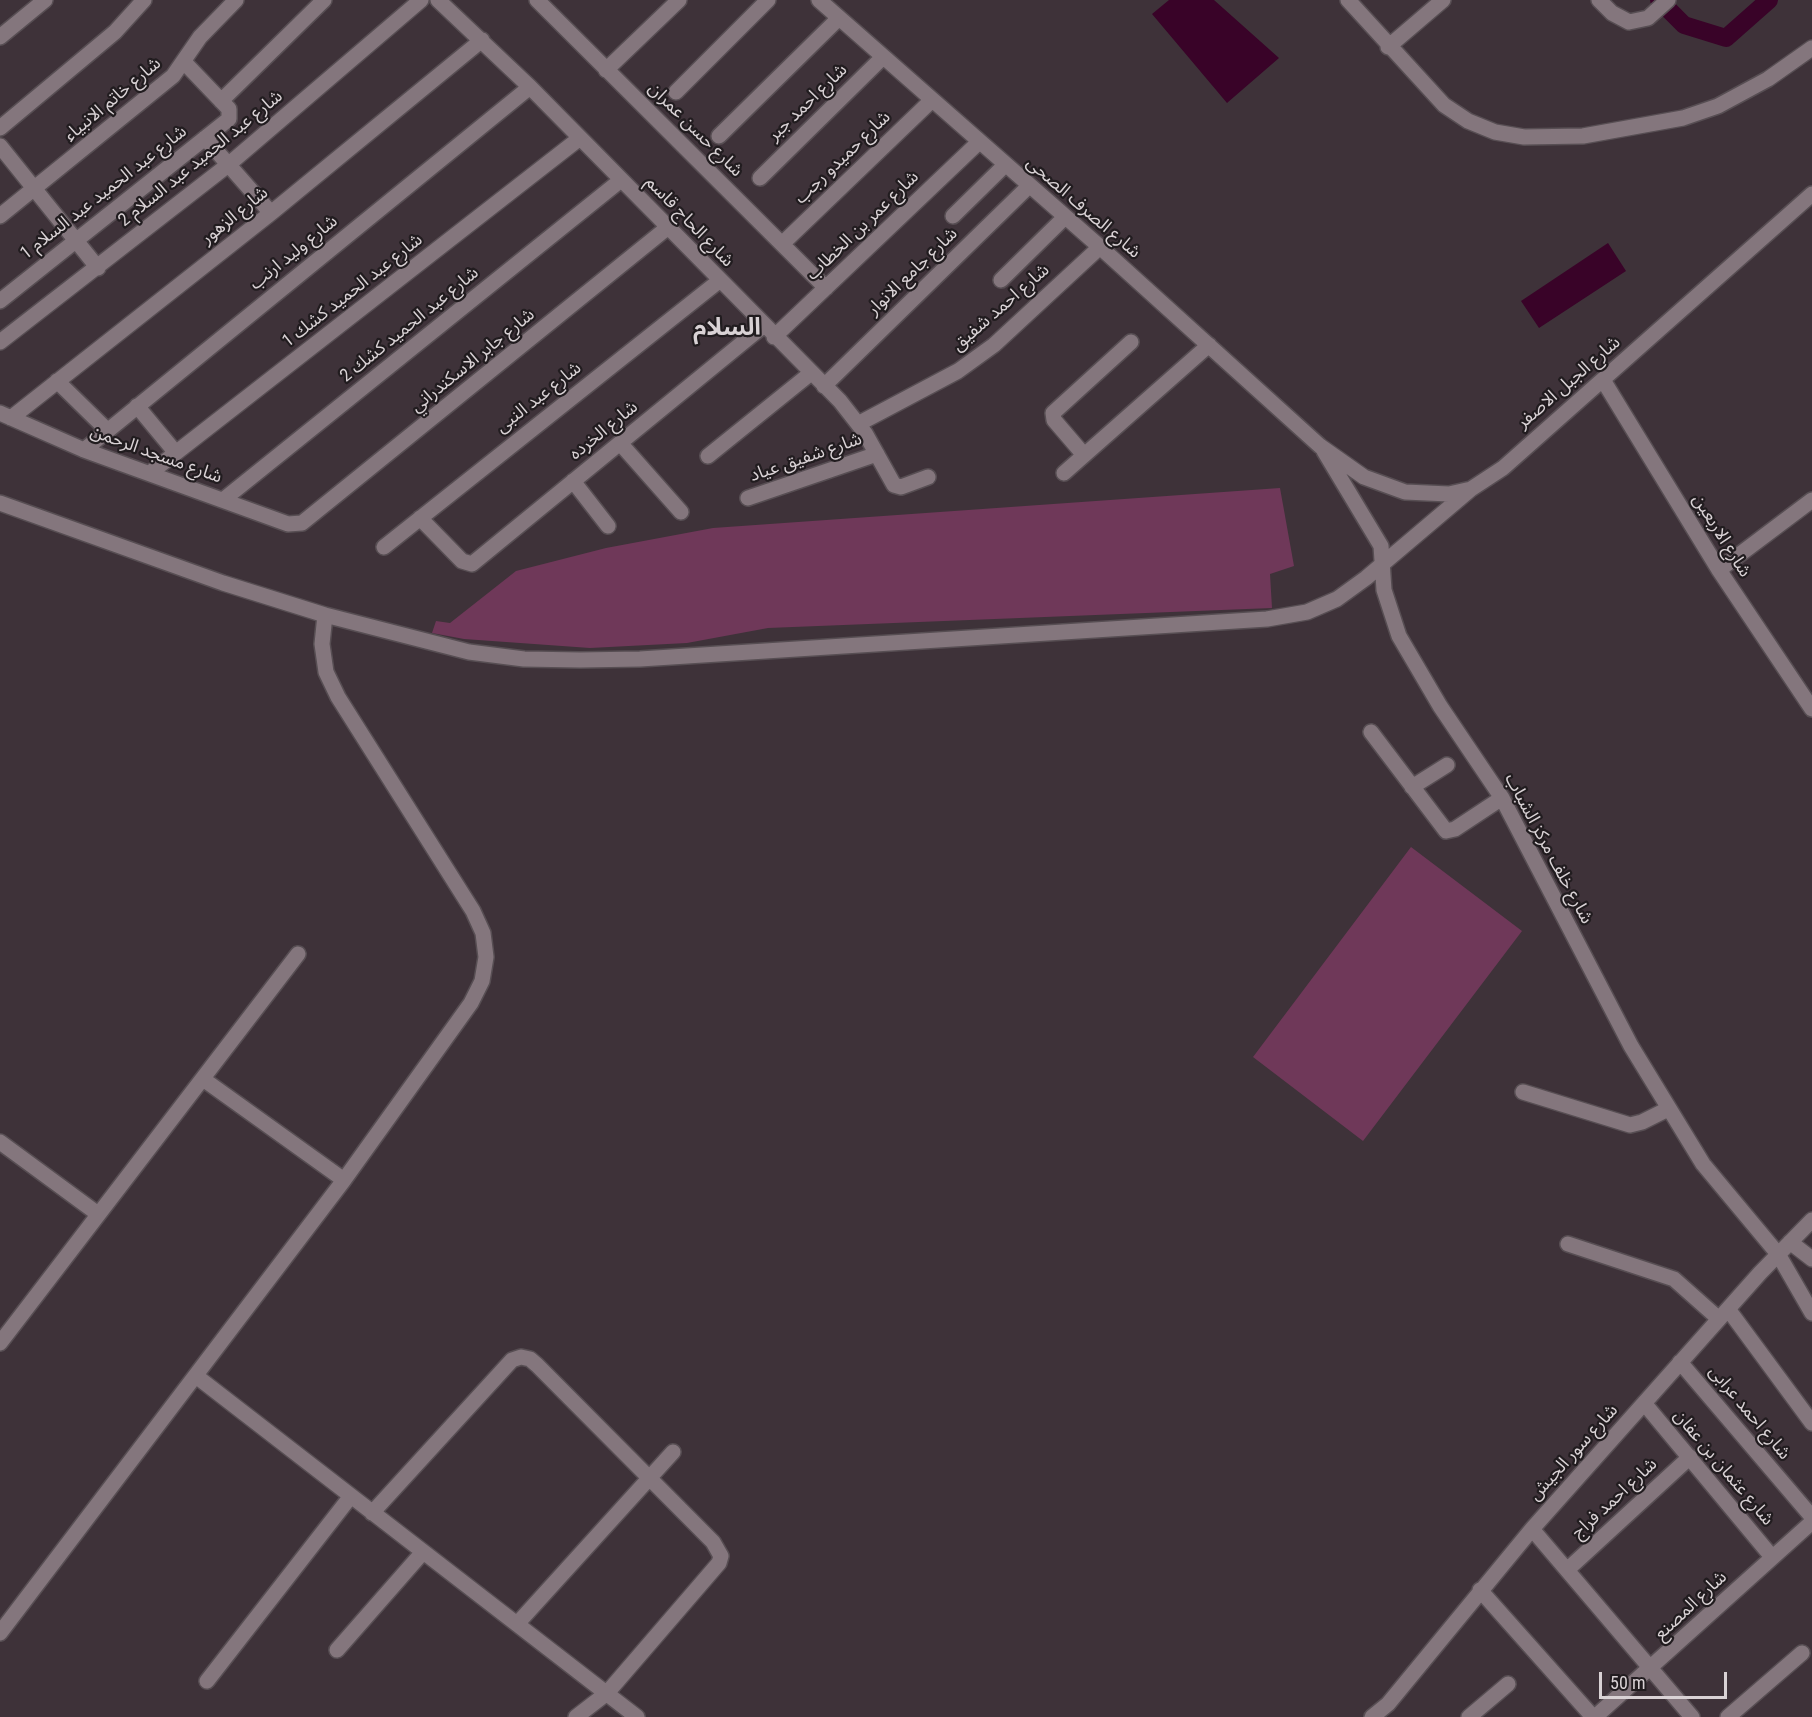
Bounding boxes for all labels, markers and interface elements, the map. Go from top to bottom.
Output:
street label: شارع خاتم الانبياء [60,53,166,147]
street label: شارع احمد جبر [764,60,852,146]
street label: شارع حسن عمران [643,78,747,182]
street label: شارع عبد الحميد عبد السلام 2 [115,86,287,232]
street label: شارع حميدو رجب [791,107,895,209]
street label: شارع عبد الحميد عبد السلام 1 [17,121,191,265]
street label: شارع الصرف الصحى [1021,152,1145,264]
street label: شارع عمر بن الخطاب [802,167,924,285]
street label: شارع الحاج قاسم [640,172,738,272]
street label: شارع الزهور [197,182,273,250]
street label: شارع وليد ارنب [246,211,342,295]
street label: شارع جامع الانوار [863,224,963,320]
street label: شارع عبد الحميد كشك 1 [279,230,427,352]
street label: شارع احمد شفيق [948,260,1054,356]
street label: شارع عبد الحميد كشك 2 [336,263,484,387]
street label: شارع جابر الاسكندراني [407,304,539,418]
district label: السلام [693,315,761,343]
street label: شارع الجبل الاصفر [1513,332,1625,434]
street label: شارع عبد النبى [492,358,586,438]
street label: شارع الخرده [565,397,643,465]
street label: شارع مسجد الرحمن [87,421,225,489]
street label: شارع شفيق عياد [747,429,865,487]
street label: شارع الاربعين [1687,490,1755,582]
street label: شارع خلف مركز الشباب [1499,770,1597,928]
street label: شارع احمد عرابى [1703,1362,1795,1464]
street label: شارع سور الجيش [1525,1400,1623,1506]
street label: شارع عثمان بن عفان [1668,1406,1778,1530]
street label: شارع احمد فراج [1568,1454,1662,1544]
street label: شارع المصنع [1650,1567,1732,1645]
scale bar [1602,1660,1730,1698]
text: 50 m [1610,1672,1645,1693]

